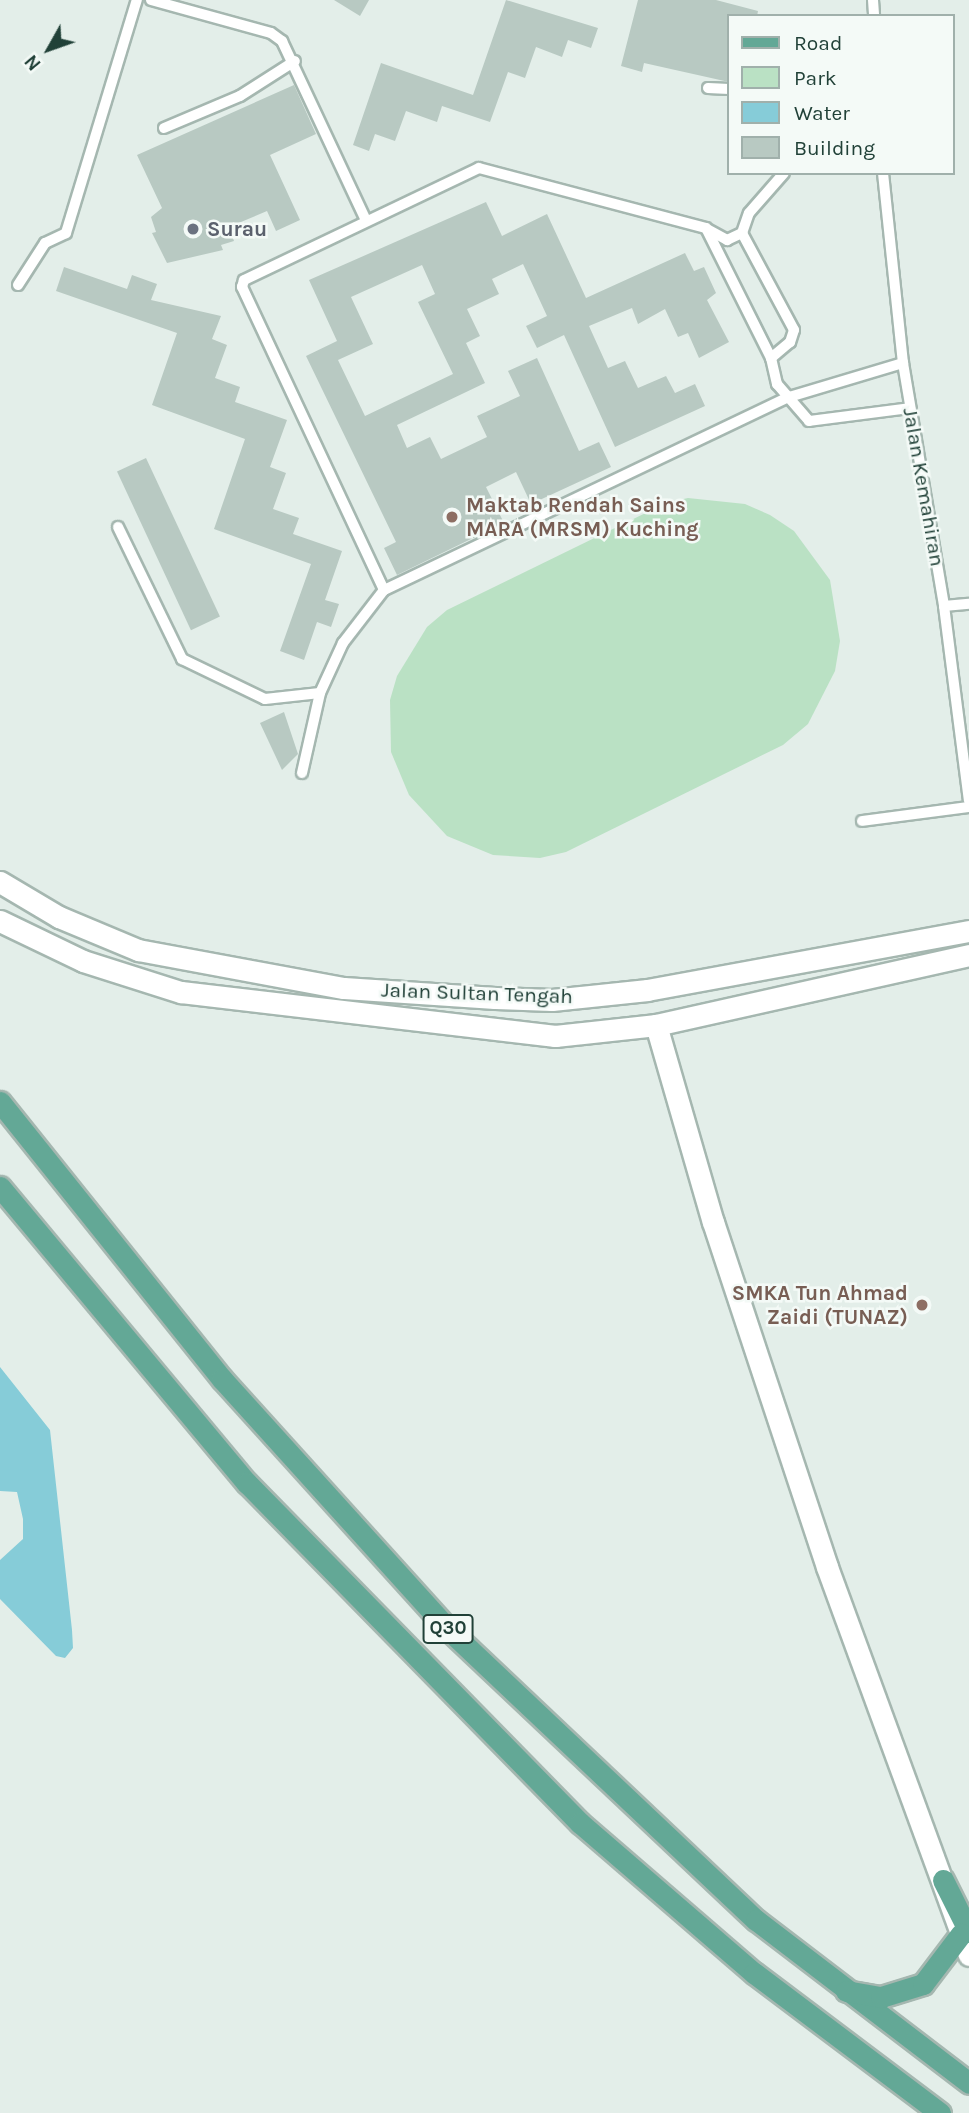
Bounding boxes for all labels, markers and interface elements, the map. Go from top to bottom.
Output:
north arrow [14,14,84,84]
legend [727,14,955,175]
text: Road [794,31,842,55]
text: N [20,50,46,75]
text: Park [794,66,837,90]
text: Water [794,101,850,125]
text: Building [794,136,875,160]
place label: Surau [207,216,267,242]
marker: Surau [185,221,201,237]
street label: Jalan Kemahiran [898,406,950,568]
place label: Maktab Rendah Sains MARA (MRSM) Kuching [466,492,698,542]
marker: Maktab Rendah Sains MARA (MRSM) Kuching [444,509,460,525]
street label: Jalan Sultan Tengah [381,977,573,1009]
place label: SMKA Tun Ahmad Zaidi (TUNAZ) [732,1280,908,1330]
marker: SMKA Tun Ahmad Zaidi (TUNAZ) [914,1297,930,1313]
road number: Q30 [422,1614,474,1644]

